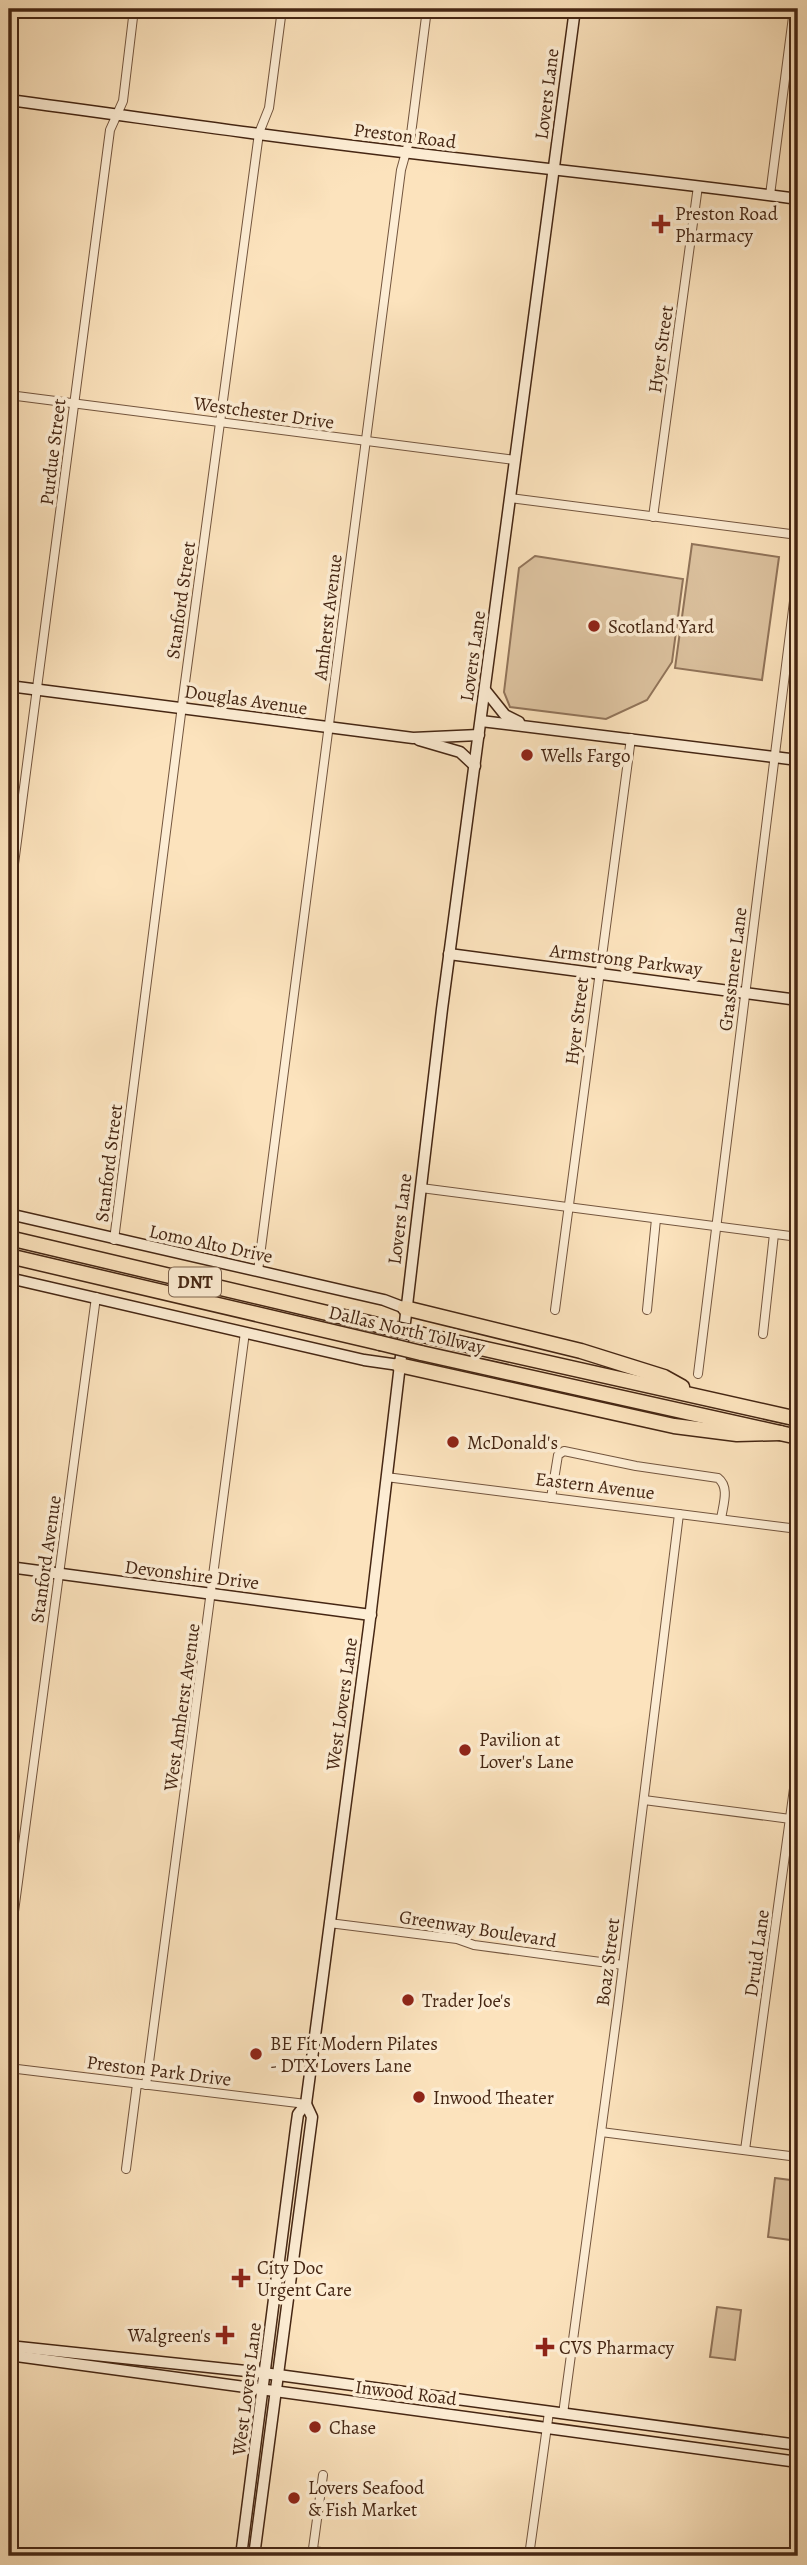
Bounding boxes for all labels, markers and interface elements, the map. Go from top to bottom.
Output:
street label: Lovers Lane [529,47,565,141]
street label: Preston Road [352,117,458,155]
place label: Preston Road Pharmacy [675,201,779,249]
marker: Preston Road Pharmacy [653,216,669,232]
street label: Hyer Street [642,304,680,395]
street label: Westchester Drive [191,390,336,436]
street label: Purdue Street [34,397,72,507]
street label: Stanford Street [160,540,202,661]
street label: Amherst Avenue [307,553,349,683]
street label: Lovers Lane [454,609,492,703]
place label: Scotland Yard [608,614,715,640]
marker: Scotland Yard [586,618,602,634]
street label: Douglas Avenue [183,678,309,721]
place label: Wells Fargo [540,743,631,769]
marker: Wells Fargo [519,747,535,763]
street label: Grassmere Lane [712,906,753,1033]
street label: Armstrong Parkway [547,938,704,982]
street label: Hyer Street [559,976,595,1066]
street label: Stanford Street [89,1103,129,1224]
street label: Lovers Lane [382,1172,418,1266]
street label: Lomo Alto Drive [147,1218,275,1270]
road number: DNT [169,1268,221,1296]
street label: Dallas North Tollway [326,1299,488,1361]
place label: McDonald's [467,1430,558,1456]
marker: McDonald's [445,1434,461,1450]
street label: Eastern Avenue [534,1466,656,1506]
street label: Stanford Avenue [24,1494,68,1625]
street label: Devonshire Drive [123,1554,260,1596]
street label: West Amherst Avenue [157,1622,207,1794]
street label: West Lovers Lane [320,1636,364,1773]
place label: Pavilion at Lover's Lane [479,1727,574,1775]
marker: Pavilion at Lover's Lane [457,1742,473,1758]
street label: Greenway Boulevard [397,1904,559,1954]
street label: Druid Lane [738,1908,776,1998]
street label: Boaz Street [590,1917,626,2008]
place label: Trader Joe's [422,1988,511,2014]
marker: Trader Joe's [400,1992,416,2008]
place label: BE Fit Modern Pilates - DTX Lovers Lane [270,2031,438,2079]
marker: BE Fit Modern Pilates - DTX Lovers Lane [248,2046,264,2062]
street label: Preston Park Drive [85,2049,233,2093]
place label: Inwood Theater [433,2085,554,2111]
marker: Inwood Theater [411,2089,427,2105]
place label: City Doc Urgent Care [257,2255,352,2303]
marker: City Doc Urgent Care [231,2268,251,2288]
street label: West Lovers Lane [226,2321,268,2458]
place label: Walgreen's [127,2323,211,2349]
marker: Walgreen's [217,2327,233,2343]
place label: CVS Pharmacy [559,2335,674,2361]
marker: CVS Pharmacy [537,2339,553,2355]
street label: Inwood Road [354,2374,459,2412]
place label: Chase [329,2415,376,2441]
marker: Chase [307,2419,323,2435]
place label: Lovers Seafood & Fish Market [308,2475,425,2523]
marker: Lovers Seafood & Fish Market [286,2490,302,2506]

